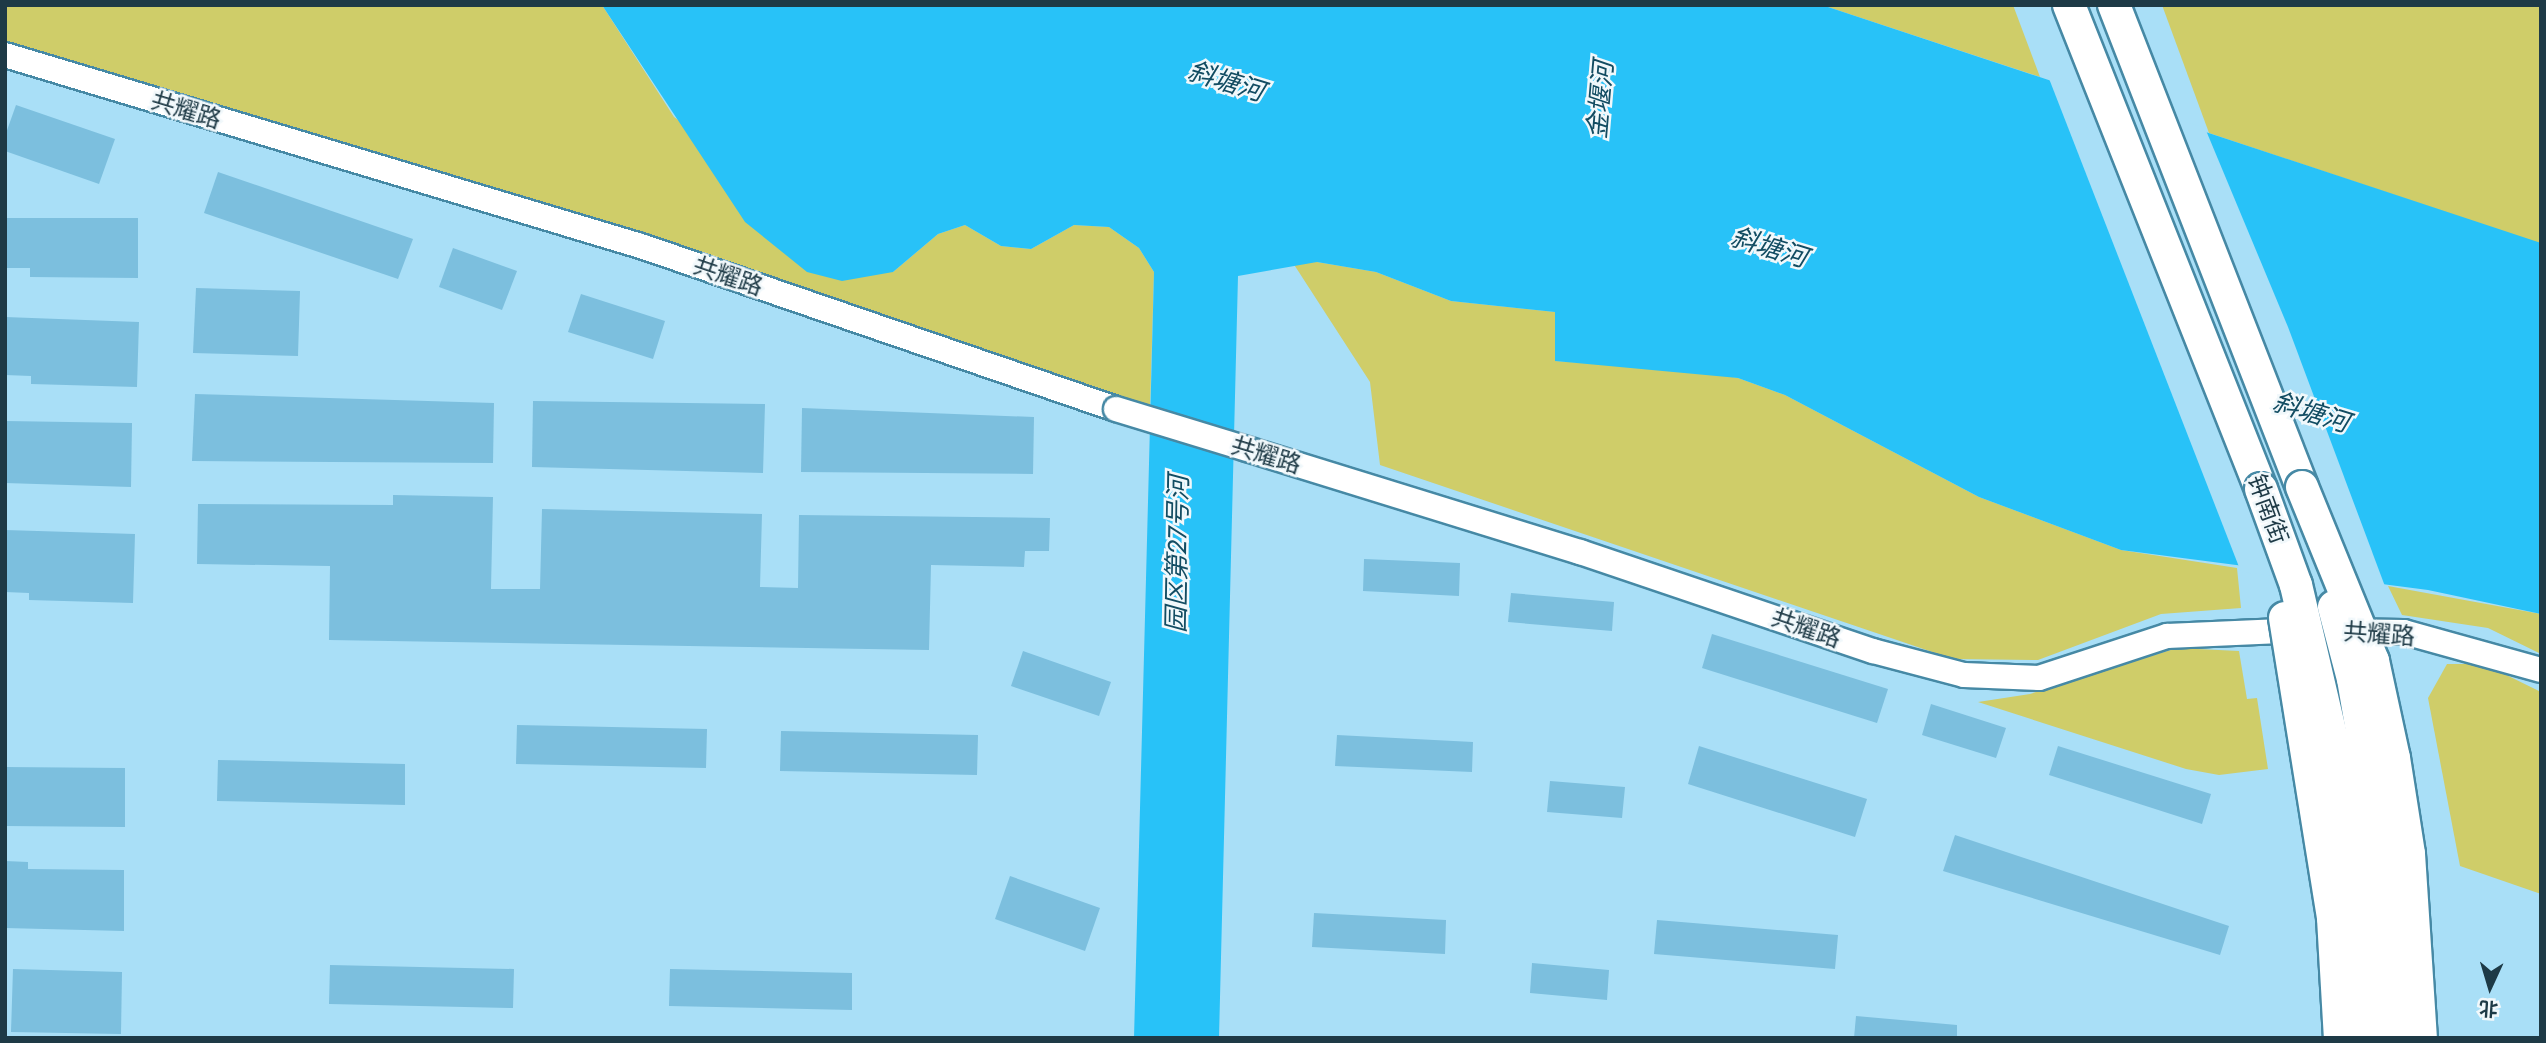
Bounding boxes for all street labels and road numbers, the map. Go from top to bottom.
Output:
street label: 共耀路 [147,86,225,134]
street label: 共耀路 [689,251,767,301]
street label: 共耀路 [1227,431,1305,479]
street label: 钟南街 [2242,470,2294,548]
street label: 共耀路 [1767,603,1845,653]
street label: 共耀路 [2342,617,2416,651]

